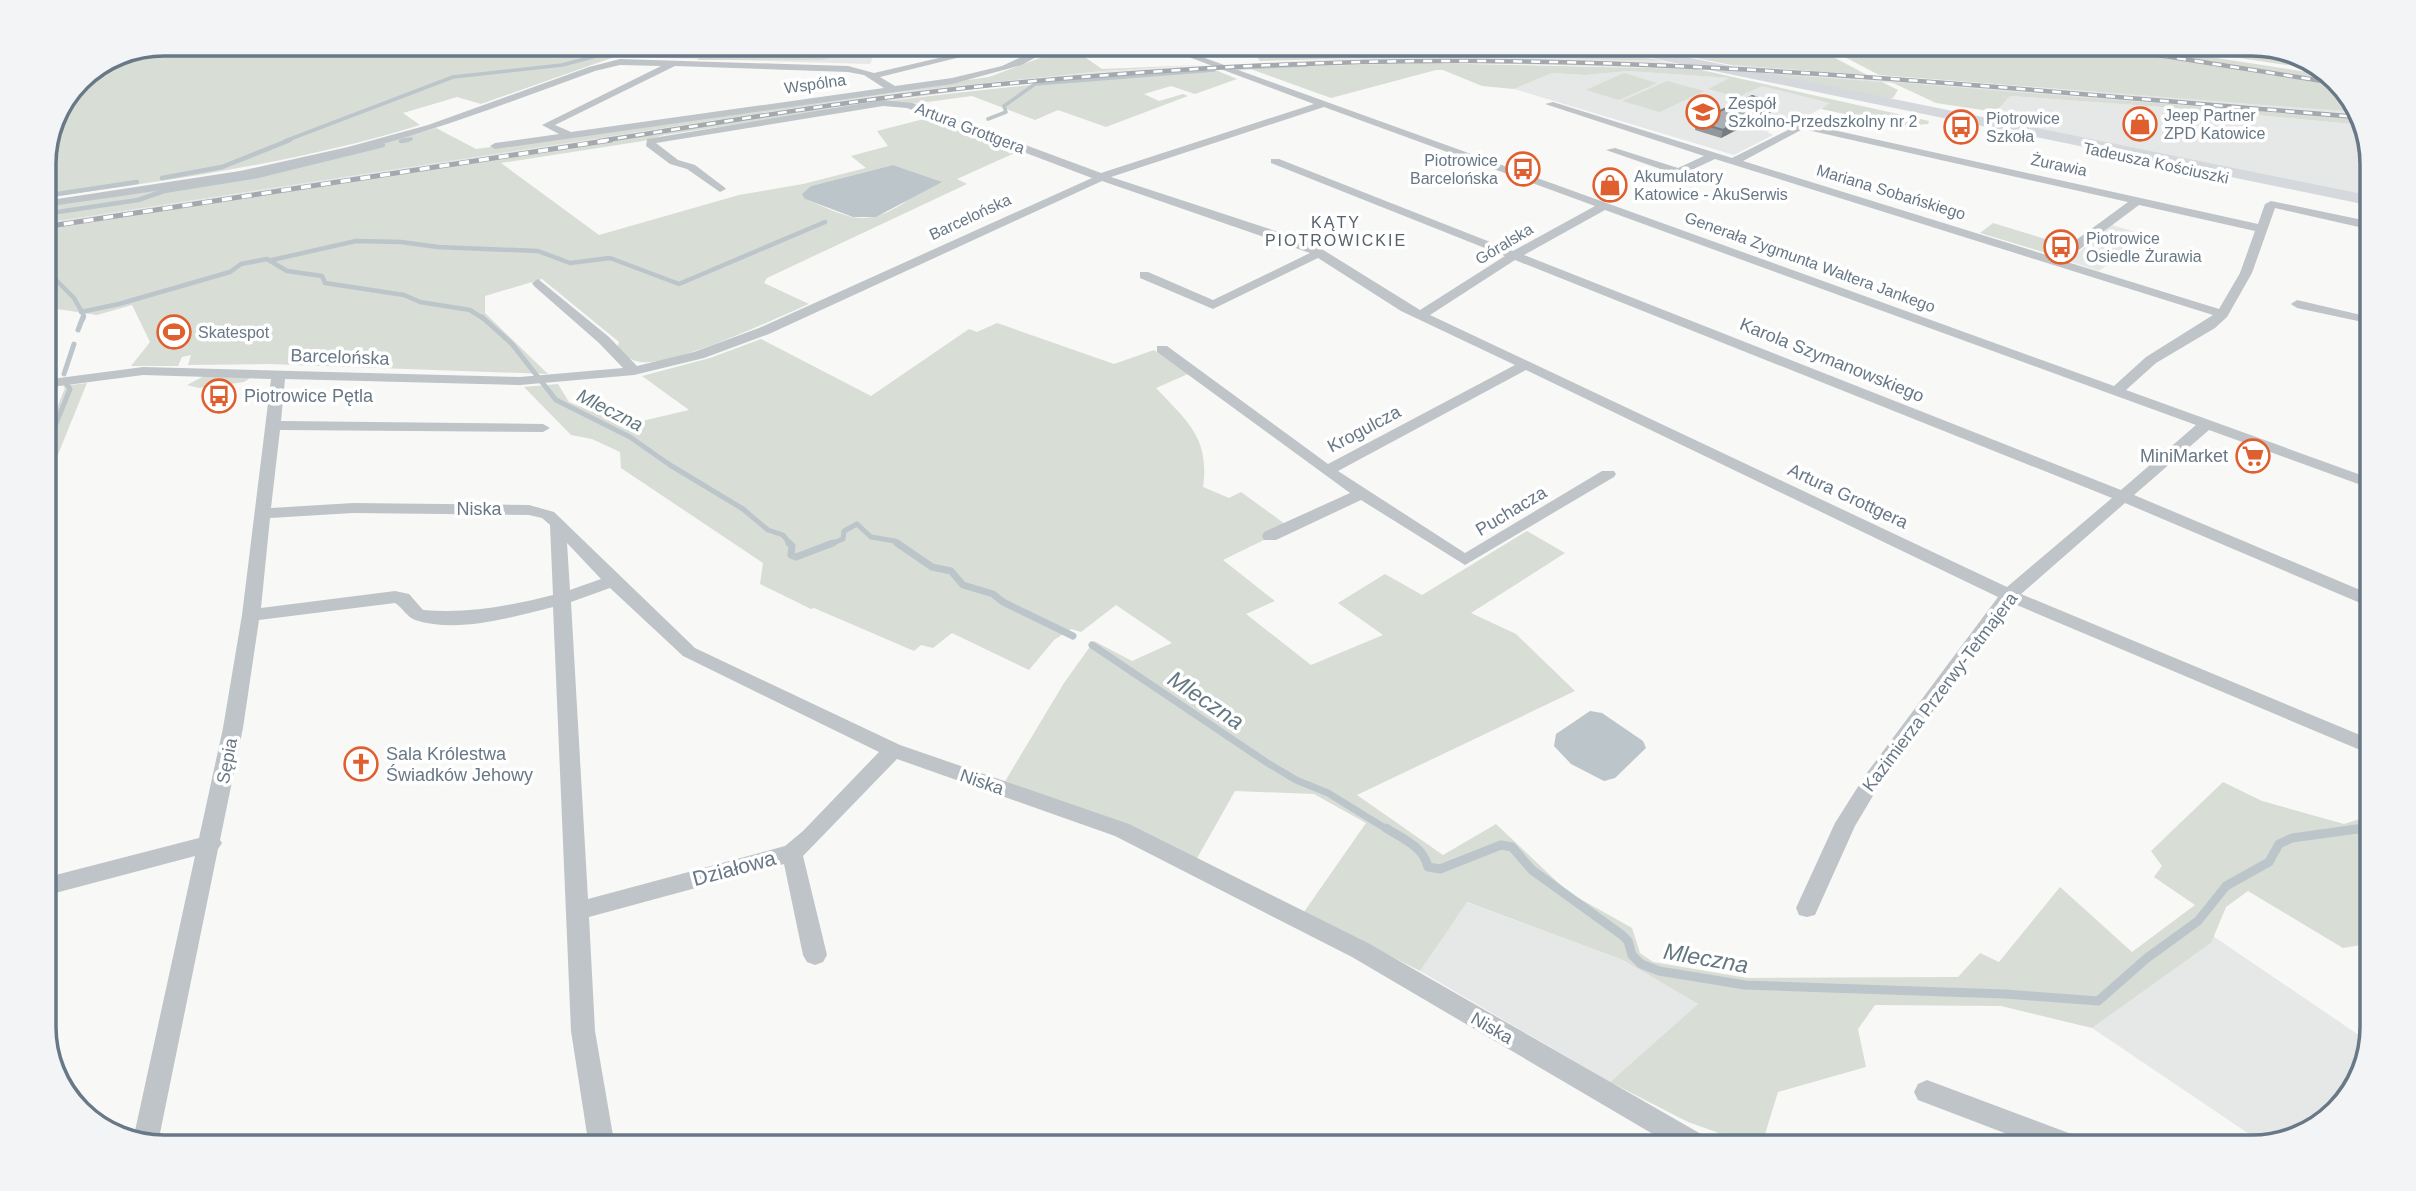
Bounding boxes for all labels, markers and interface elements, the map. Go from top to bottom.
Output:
street label: Wspólna [783,71,847,97]
school or university icon: Zespół Szkolno-Przedszkolny nr 2 [1684,93,1722,131]
place label: Zespół Szkolno-Przedszkolny nr 2 [1728,95,1918,130]
street label: Artura Grottgera [913,99,1027,157]
shop icon: Jeep Partner ZPD Katowice [2121,105,2159,143]
place label: Jeep Partner ZPD Katowice [2164,107,2265,142]
bus stop icon: Piotrowice Szkoła [1942,108,1980,146]
place label: Piotrowice Szkoła [1986,110,2060,145]
street label: Tadeusza Kościuszki [2082,139,2230,187]
bus stop icon: Piotrowice Barcelońska [1504,150,1542,188]
street label: Żurawia [2029,150,2089,179]
place label: Piotrowice Barcelońska [1410,152,1498,187]
street label: Mariana Sobańskiego [1815,161,1968,223]
shop icon: Akumulatory Katowice - AkuSerwis [1591,166,1629,204]
place label: Akumulatory Katowice - AkuSerwis [1634,168,1788,203]
street label: Barcelońska [927,191,1014,243]
street label: Generała Zygmunta Waltera Jankego [1682,209,1938,315]
district label: KĄTY PIOTROWICKIE [1265,214,1407,249]
street label: Góralska [1472,220,1536,268]
bus stop icon: Piotrowice Osiedle Żurawia [2042,228,2080,266]
place label: Piotrowice Osiedle Żurawia [2086,230,2202,265]
sports icon: Skatespot [155,313,193,351]
street label: Karola Szymanowskiego [1737,314,1927,406]
place label: Skatespot [198,324,270,341]
street label: Barcelońska [290,345,391,369]
bus stop icon: Piotrowice Pętla [200,377,238,415]
water label: Mleczna [574,385,646,435]
place label: Piotrowice Pętla [244,386,374,406]
street label: Krogulcza [1324,401,1405,457]
supermarket icon: MiniMarket [2234,437,2272,475]
place label: MiniMarket [2140,446,2228,466]
street label: Artura Grottgera [1785,459,1912,533]
street label: Puchacza [1472,482,1551,540]
street label: Niska [456,499,502,519]
street label: Kazimierza Przerwy-Tetmajera [1859,588,2022,795]
water label: Mleczna [1163,665,1249,735]
street label: Sępia [213,736,241,786]
place label: Sala Królestwa Świadków Jehowy [386,744,533,785]
church icon: Sala Królestwa Świadków Jehowy [342,745,380,783]
street label: Niska [957,765,1007,799]
street label: Działowa [690,846,778,890]
water label: Mleczna [1662,938,1750,978]
street label: Niska [1468,1008,1517,1048]

